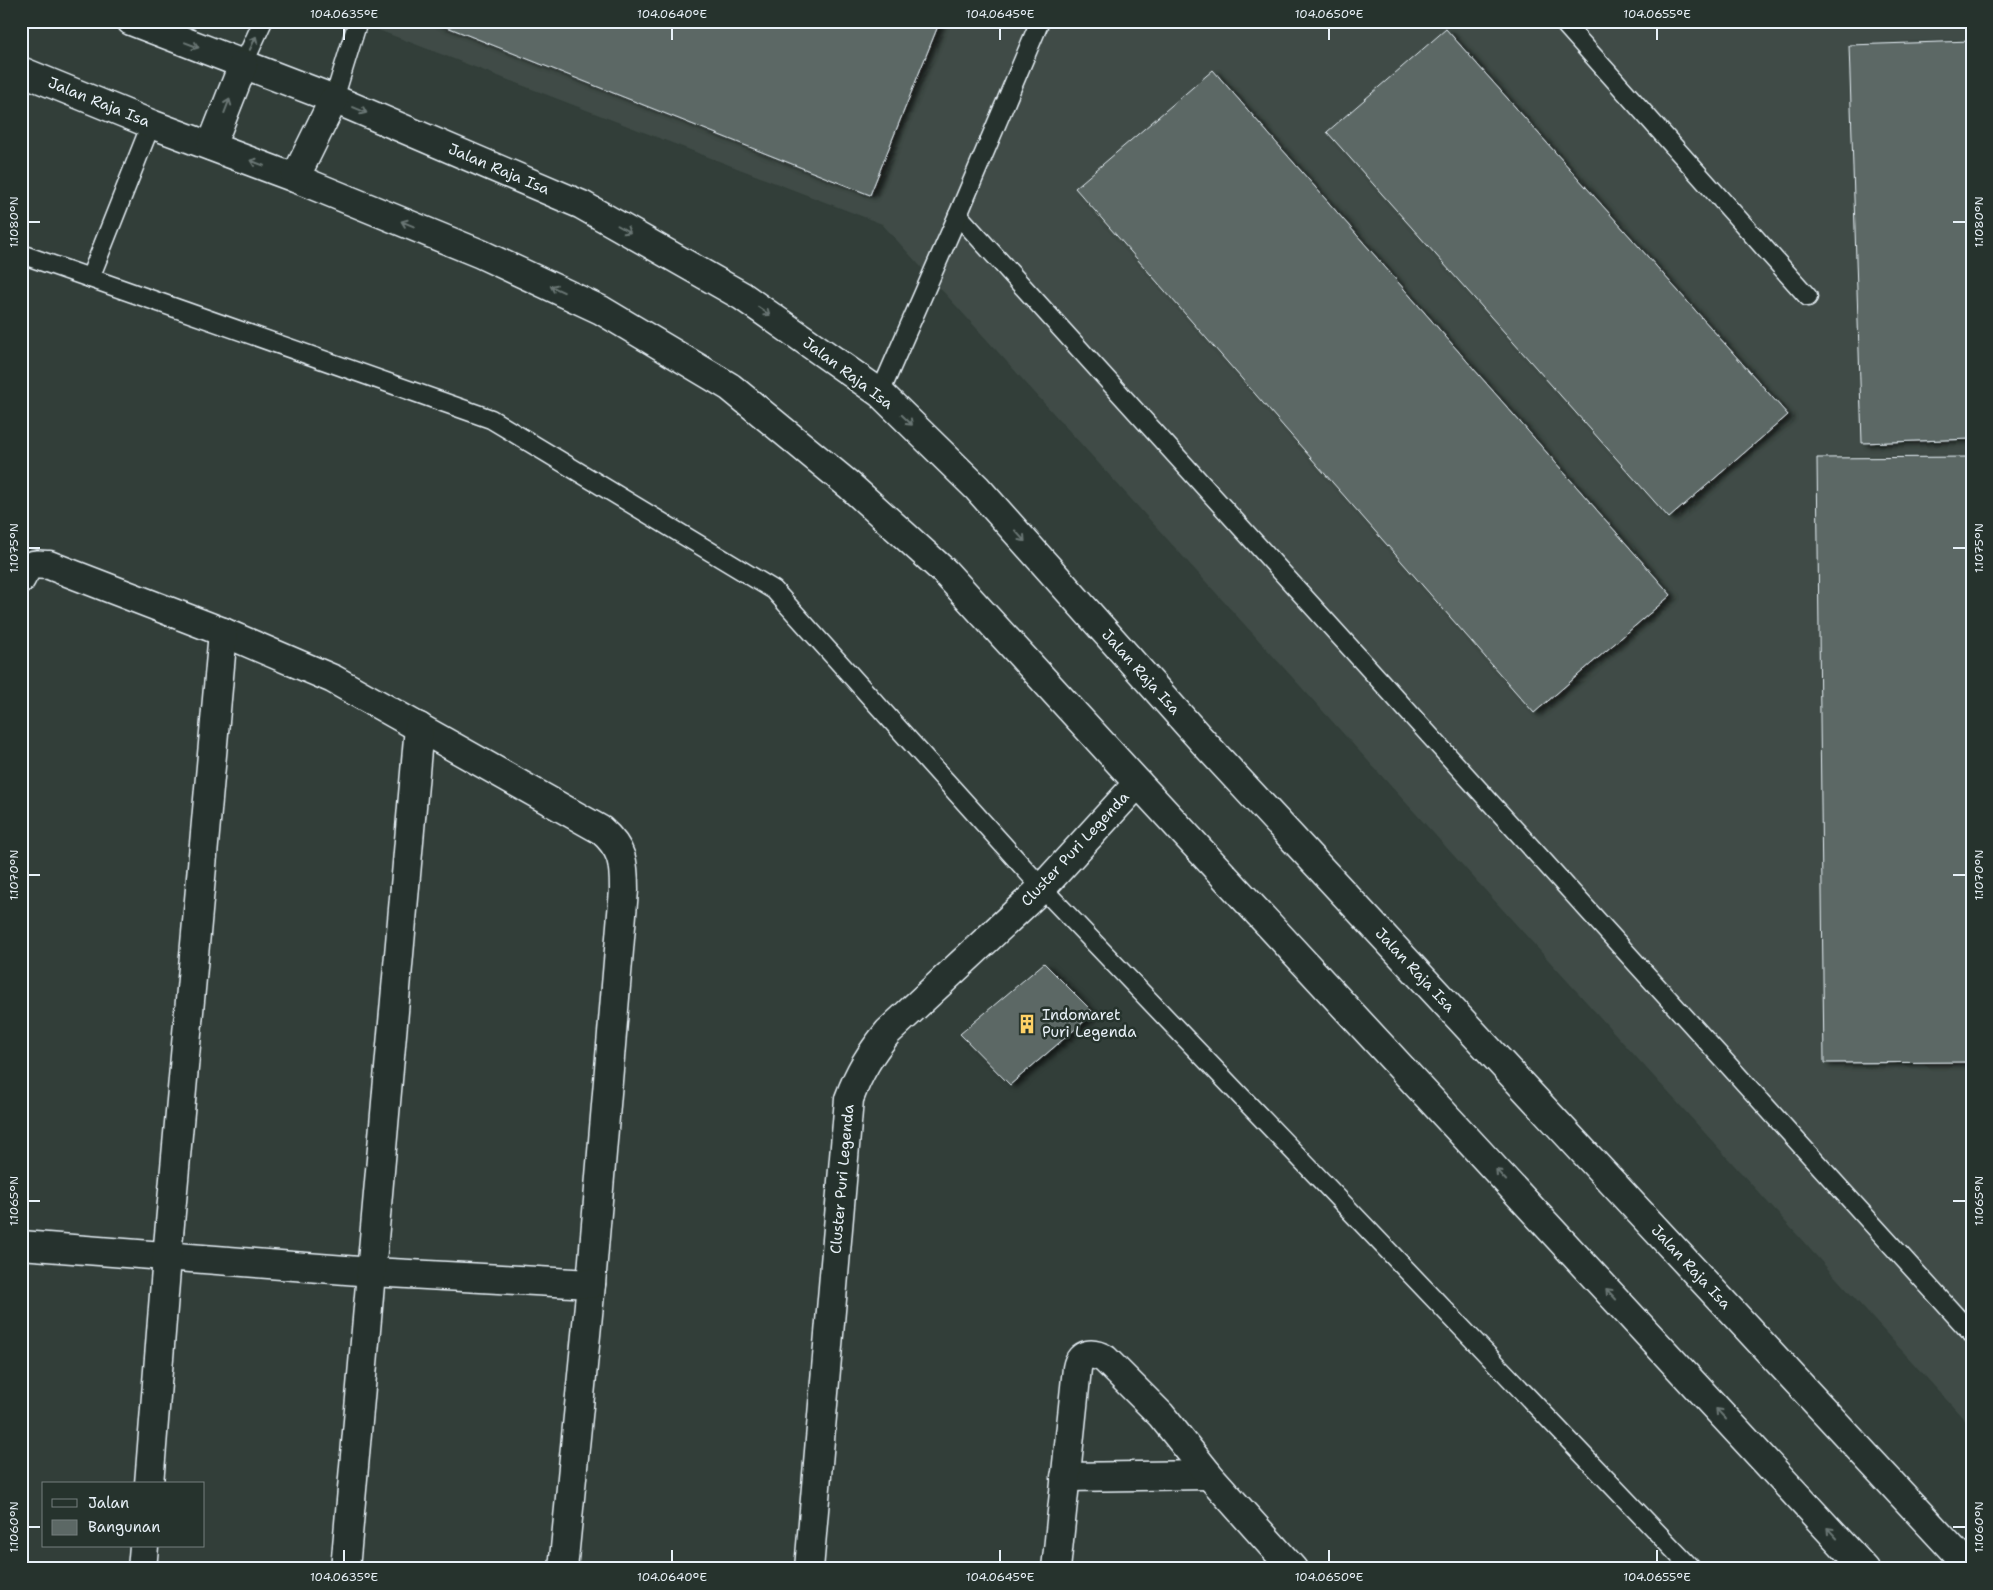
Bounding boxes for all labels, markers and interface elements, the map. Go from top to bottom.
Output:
text: 104.0635°E [310,6,378,22]
text: 104.0640°E [637,6,707,22]
text: 104.0645°E [966,6,1034,22]
text: 104.0650°E [1295,6,1363,22]
text: 104.0655°E [1623,6,1691,22]
one-way arrow [249,36,258,51]
one-way arrow [185,42,200,51]
street label: Jalan Raja Isa [45,72,154,132]
one-way arrow [223,98,232,114]
one-way arrow [352,106,367,116]
street label: Jalan Raja Isa [445,139,553,200]
one-way arrow [250,158,265,167]
text: 1.1080°N [6,196,22,248]
text: 1.1080°N [1971,196,1987,248]
one-way arrow [401,218,416,228]
one-way arrow [616,224,631,234]
one-way arrow [549,284,564,294]
one-way arrow [757,306,771,316]
street label: Jalan Raja Isa [799,332,898,414]
one-way arrow [901,413,913,426]
text: 1.1075°N [6,523,22,573]
text: 1.1075°N [1971,523,1987,573]
one-way arrow [1014,530,1026,543]
street label: Jalan Raja Isa [1097,625,1185,719]
street label: Cluster Puri Legenda [1016,787,1134,911]
text: 1.1070°N [6,850,22,901]
text: 1.1070°N [1971,850,1987,901]
street label: Jalan Raja Isa [1371,924,1460,1017]
place label: Indomaret Puri Legenda [1042,1005,1137,1042]
building icon: Indomaret Puri Legenda [1016,1013,1038,1035]
street label: Cluster Puri Legenda [825,1103,859,1255]
one-way arrow [1495,1169,1507,1182]
text: 1.1065°N [6,1176,22,1226]
text: 1.1065°N [1971,1176,1987,1226]
street label: Jalan Raja Isa [1647,1221,1736,1314]
one-way arrow [1605,1288,1617,1301]
one-way arrow [1715,1407,1727,1420]
legend [42,1482,205,1548]
text: Jalan [88,1493,129,1513]
text: 1.1060°N [6,1501,22,1553]
text: 1.1060°N [1971,1501,1987,1553]
text: Bangunan [88,1517,160,1537]
one-way arrow [1826,1527,1838,1539]
text: 104.0635°E [310,1569,378,1585]
text: 104.0640°E [637,1569,707,1585]
text: 104.0645°E [966,1569,1034,1585]
text: 104.0650°E [1295,1569,1363,1585]
text: 104.0655°E [1623,1569,1691,1585]

